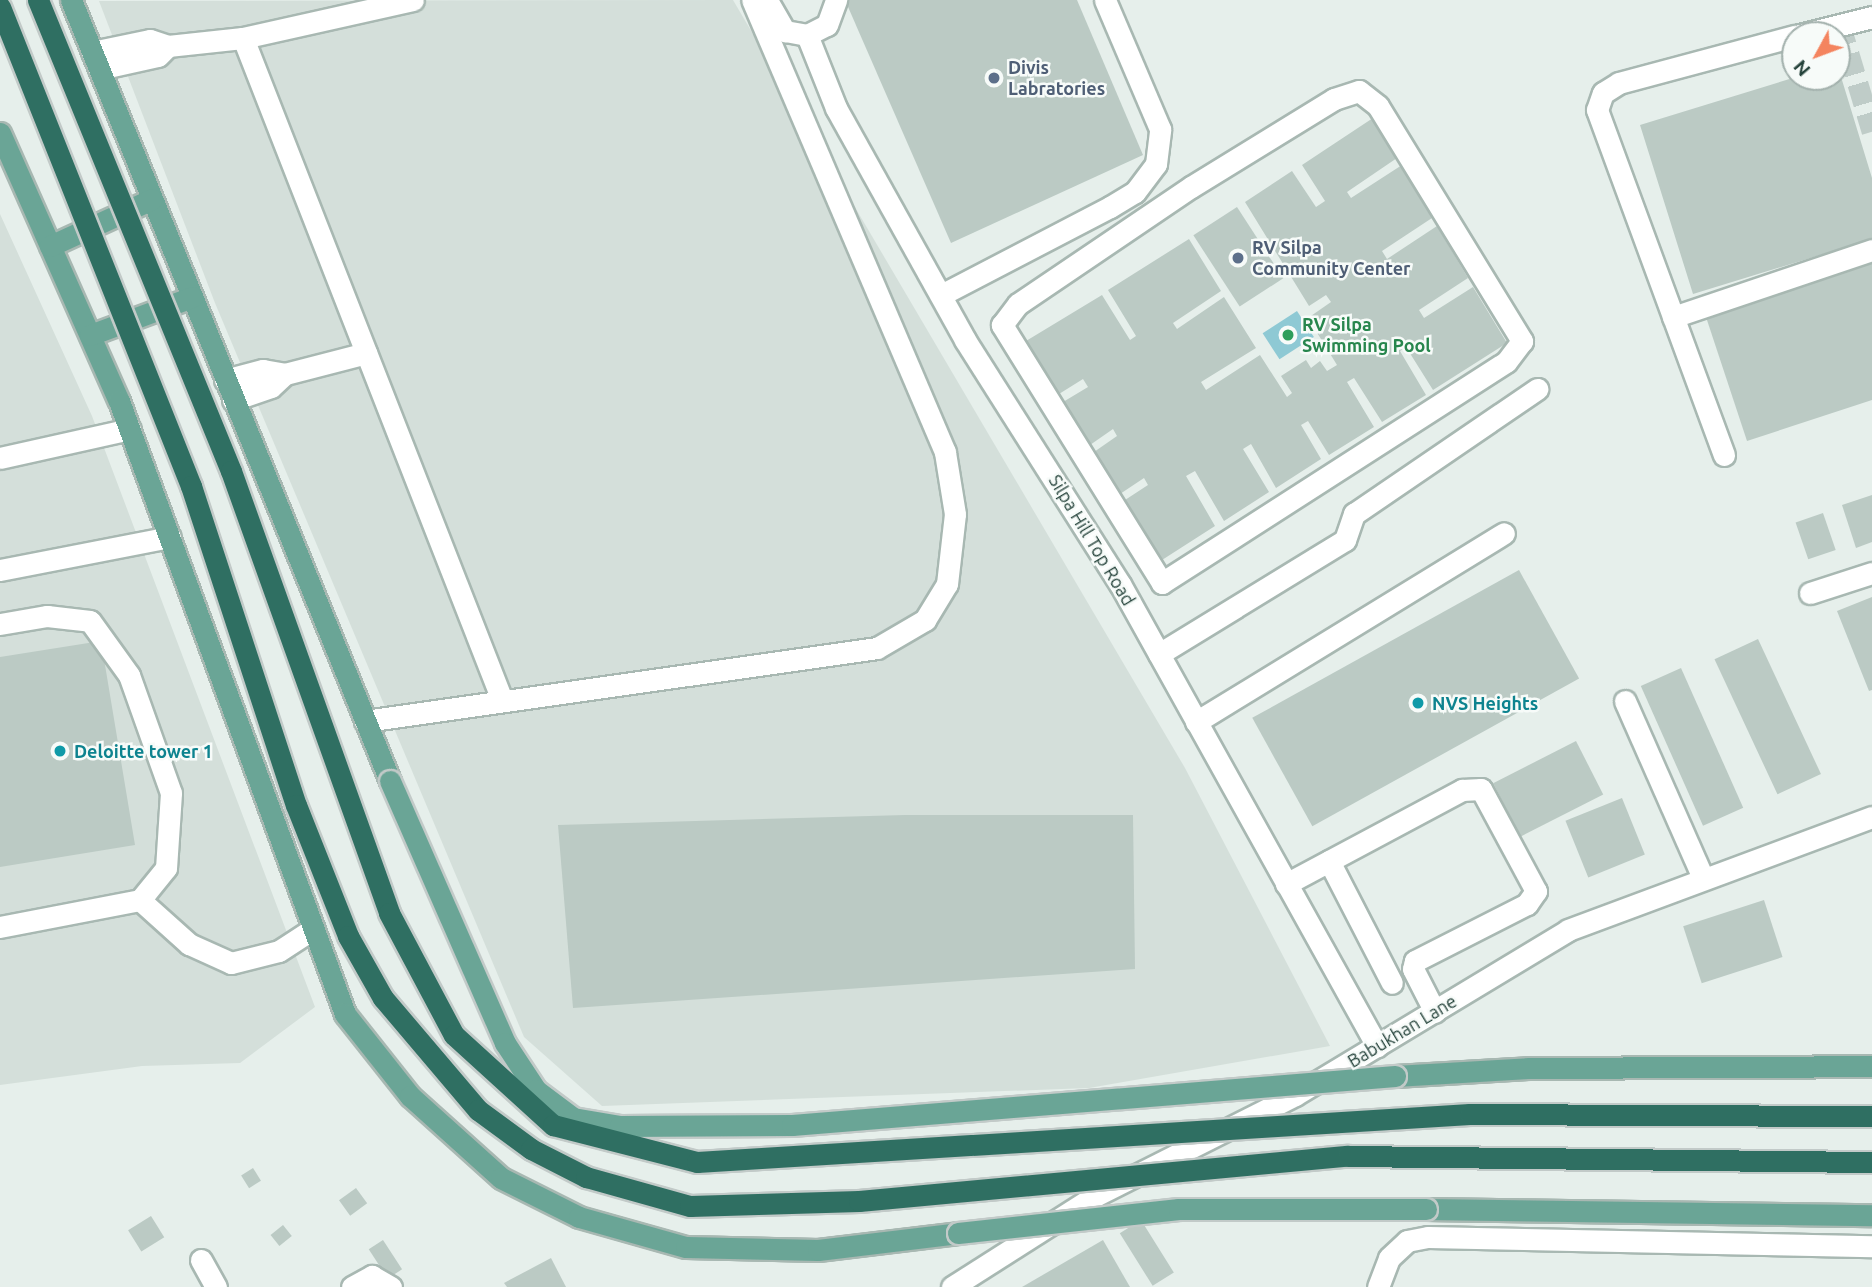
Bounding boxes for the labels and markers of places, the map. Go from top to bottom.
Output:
place label: Divis Labratories [1008,57,1105,100]
marker: Divis Labratories [986,70,1002,86]
place label: RV Silpa Community Center [1252,237,1410,280]
marker: RV Silpa Community Center [1230,250,1246,266]
place label: RV Silpa Swimming Pool [1302,314,1431,356]
marker: RV Silpa Swimming Pool [1280,327,1296,343]
place label: NVS Heights [1432,692,1538,714]
marker: NVS Heights [1410,695,1426,711]
place label: Deloitte tower 1 [74,740,213,762]
marker: Deloitte tower 1 [52,743,68,759]

